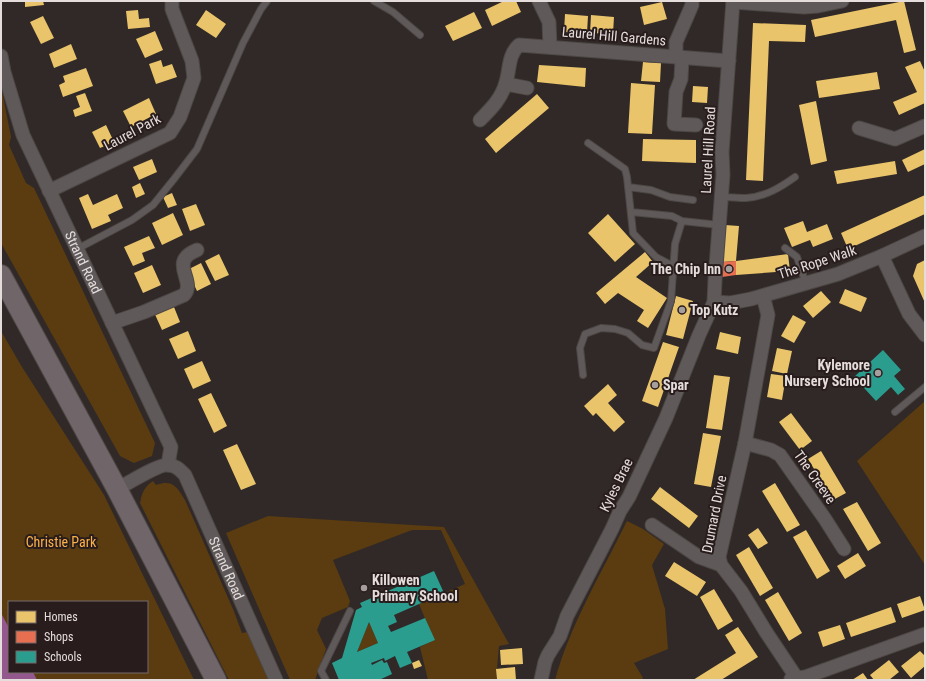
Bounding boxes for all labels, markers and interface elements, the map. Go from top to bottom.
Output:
street label: Laurel Hill Gardens [561,23,667,49]
street label: Laurel Hill Road [698,106,718,194]
street label: Laurel Park [101,110,164,154]
street label: Strand Road [62,229,105,296]
street label: The Rope Walk [776,242,859,282]
place label: The Chip Inn [650,261,721,277]
marker: The Chip Inn [724,264,734,274]
place label: Top Kutz [690,302,738,318]
marker: Top Kutz [677,305,687,315]
place label: Kylemore Nursery School [784,357,870,389]
marker: Kylemore Nursery School [873,368,883,378]
place label: Spar [663,377,689,393]
marker: Spar [650,380,660,390]
street label: The Creeve [791,447,839,507]
street label: Kyles Brae [596,455,636,514]
street label: Drumard Drive [699,474,729,554]
park label: Christie Park [26,534,97,550]
street label: Strand Road [205,534,247,602]
place label: Killowen Primary School [372,572,458,604]
marker: Killowen Primary School [359,583,369,593]
legend [8,601,148,673]
text: Homes [44,610,78,624]
text: Shops [44,630,73,644]
text: Schools [44,650,82,664]

